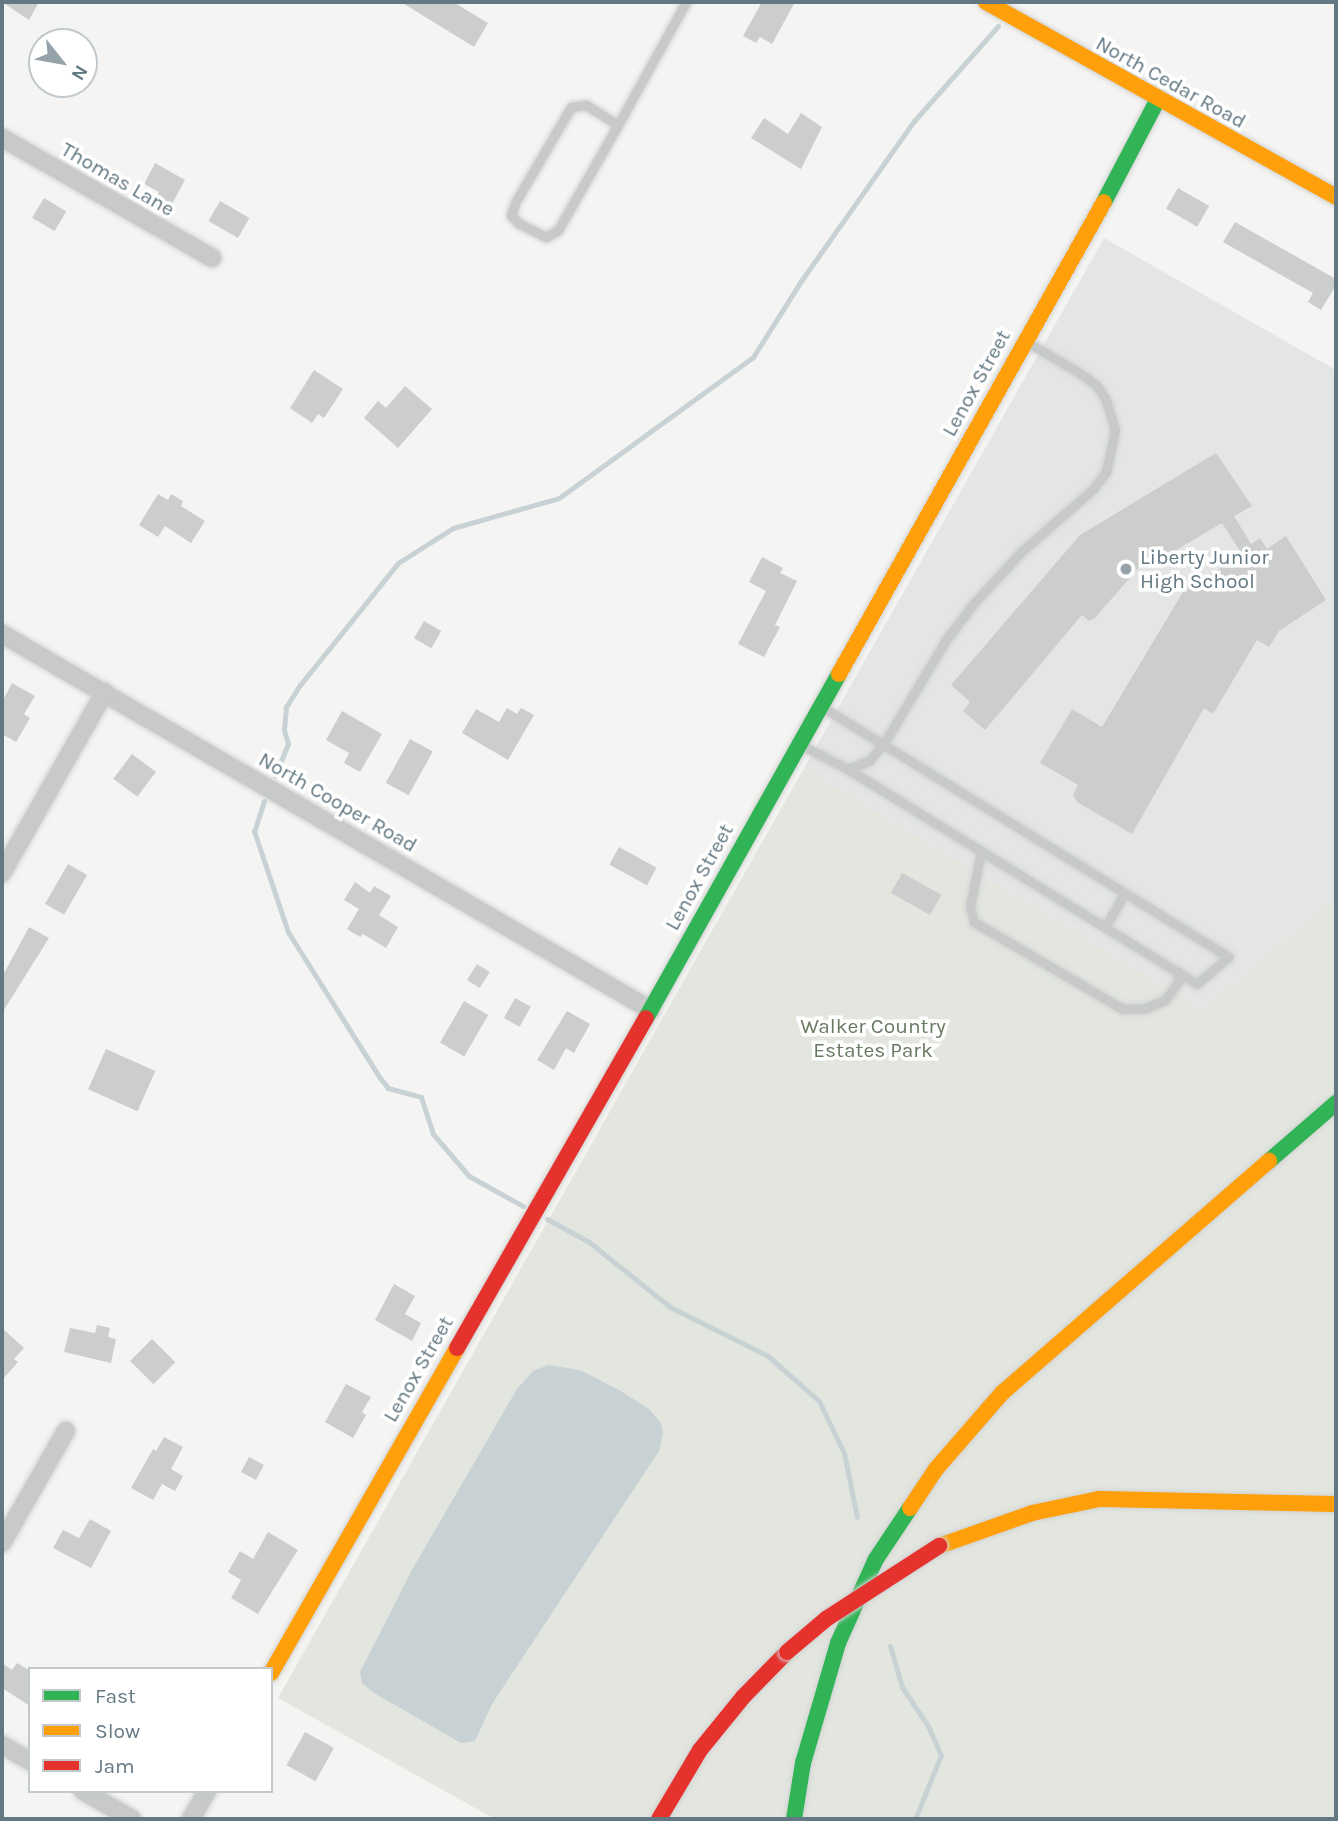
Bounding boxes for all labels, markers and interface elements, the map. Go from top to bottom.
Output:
north arrow [28,28,98,98]
street label: North Cedar Road [1092,30,1250,134]
text: N [66,61,92,84]
street label: Thomas Lane [57,136,179,222]
street label: Lenox Street [936,325,1016,441]
place label: Liberty Junior High School [1140,544,1269,594]
marker: Liberty Junior High School [1118,561,1134,577]
street label: North Cooper Road [254,746,422,858]
street label: Lenox Street [659,819,739,935]
park label: Walker Country Estates Park [800,1013,946,1063]
street label: Lenox Street [378,1312,458,1426]
legend [28,1667,273,1793]
text: Fast [95,1684,136,1708]
text: Slow [95,1719,140,1743]
text: Jam [95,1754,135,1778]

